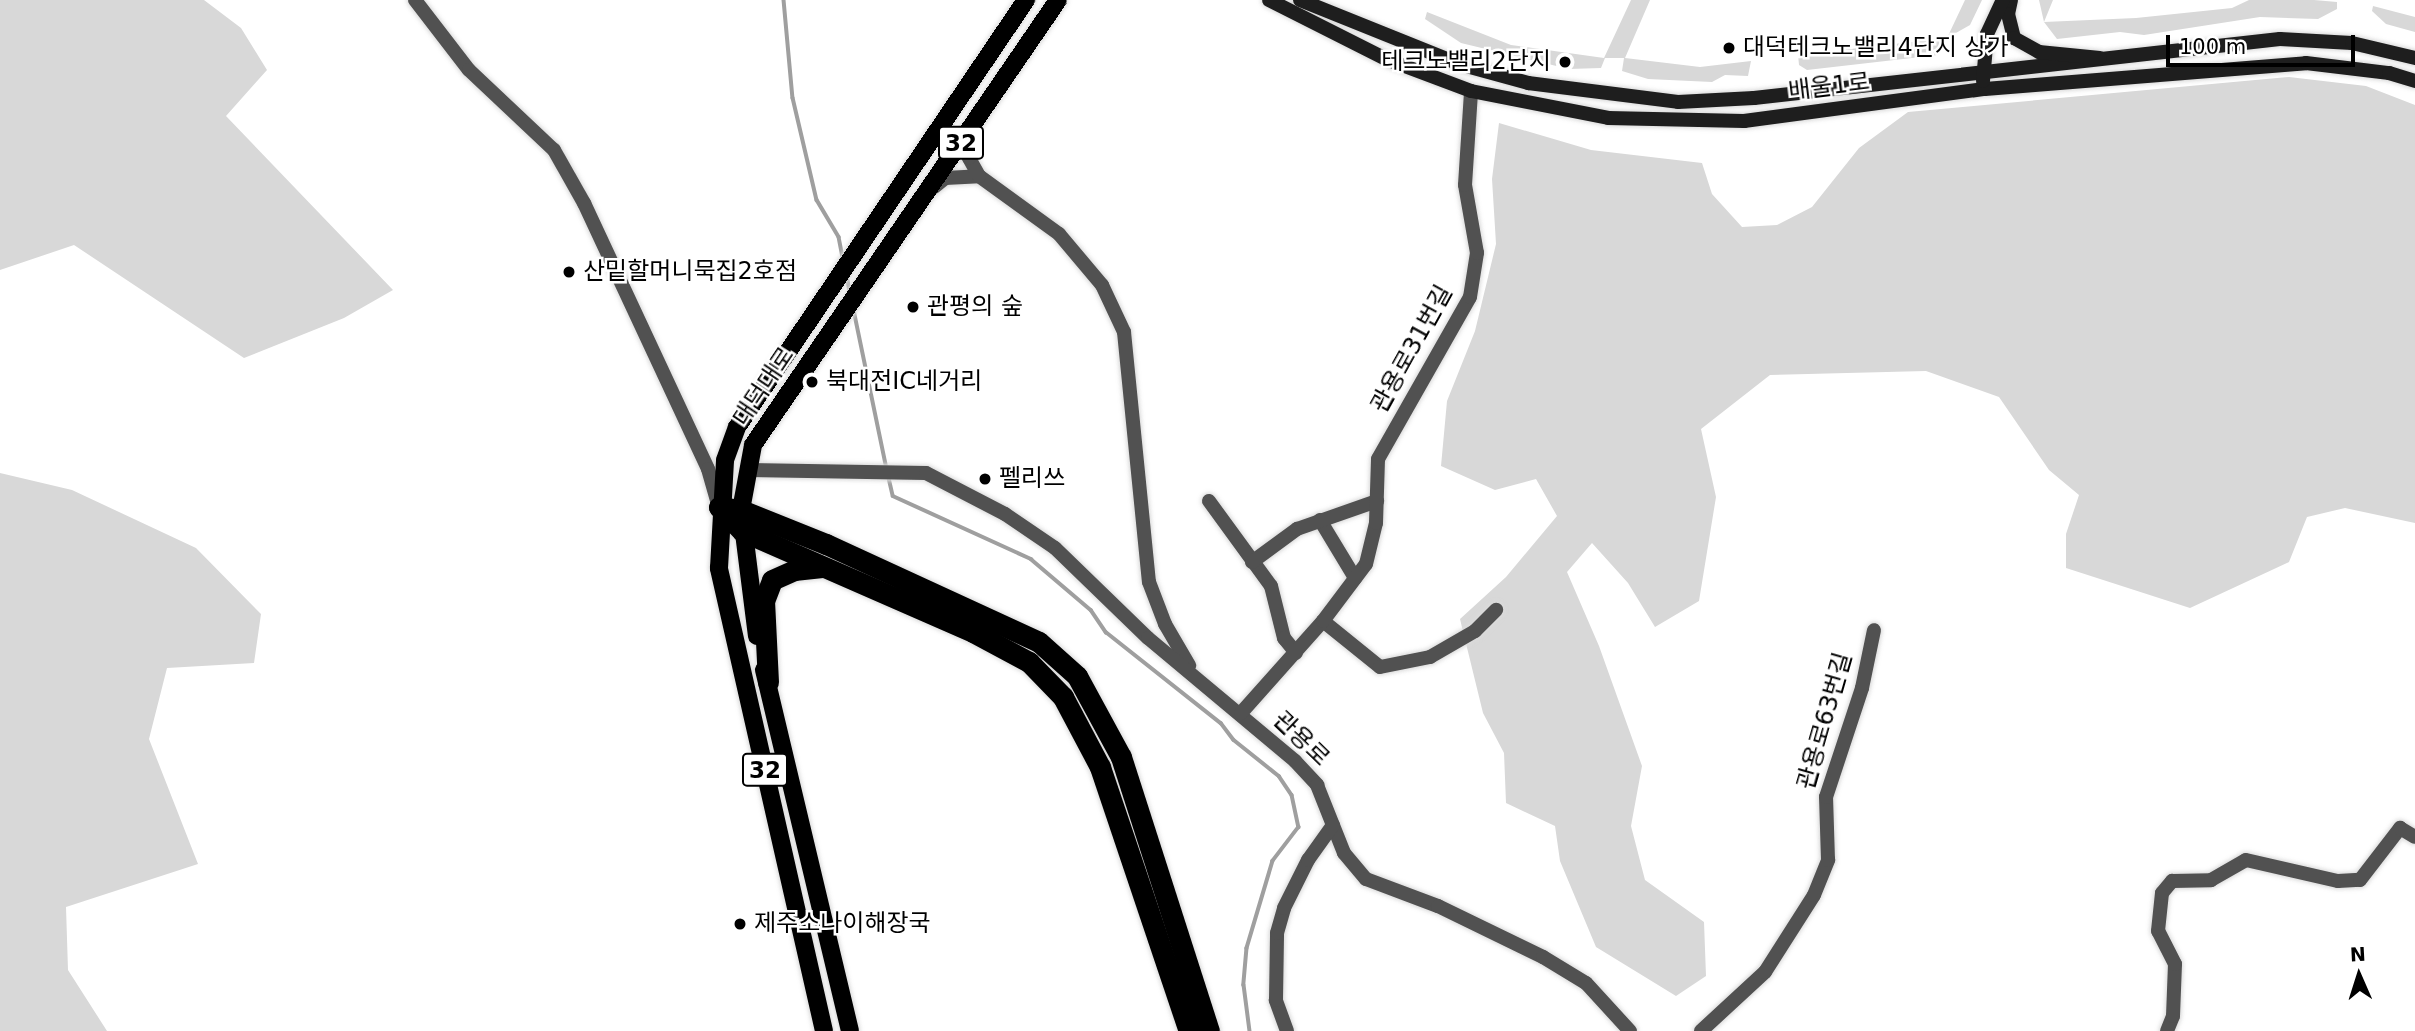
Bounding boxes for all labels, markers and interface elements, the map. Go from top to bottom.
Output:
scale bar [2170,21,2359,65]
place label: 대덕테크노밸리4단지 상가 [1743,34,2009,62]
text: 100 m [2179,35,2246,59]
marker: 대덕테크노밸리4단지 상가 [1721,40,1737,56]
place label: 테크노밸리2단지 [1381,48,1551,76]
marker: 테크노밸리2단지 [1557,54,1573,70]
street label: 배울1로 [1787,68,1871,106]
road number: 32 [936,124,986,162]
place label: 산밑할머니묵집2호점 [583,258,797,286]
marker: 산밑할머니묵집2호점 [561,264,577,280]
street label: 관용로31번길 [1365,280,1459,418]
place label: 관평의 숲 [927,293,1023,321]
marker: 관평의 숲 [905,299,921,315]
street label: 대덕대로 [727,342,801,432]
place label: 북대전IC네거리 [826,368,982,396]
marker: 북대전IC네거리 [804,374,820,390]
place label: 펠리쓰 [999,465,1065,493]
marker: 펠리쓰 [977,471,993,487]
street label: 관용로63번길 [1792,649,1858,793]
street label: 관용로 [1267,706,1335,772]
road number: 32 [740,750,790,790]
place label: 제주소나이해장국 [754,910,931,938]
marker: 제주소나이해장국 [732,916,748,932]
north arrow [2324,940,2394,1010]
text: N [2349,943,2366,965]

